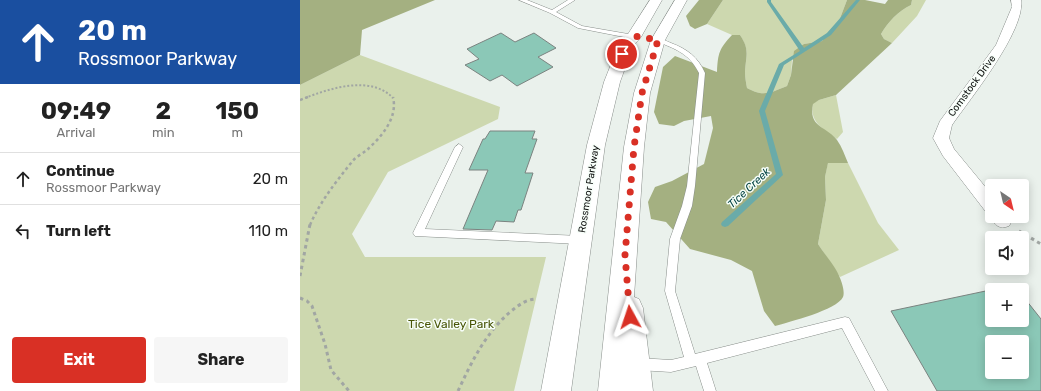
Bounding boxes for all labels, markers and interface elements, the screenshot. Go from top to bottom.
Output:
text: 20 m [78,14,147,47]
icon: ahead [12,16,64,68]
pin [605,37,639,71]
icon: arrive [611,43,633,65]
text: Rossmoor Parkway [78,48,237,70]
street label: Comstock Drive [946,53,999,119]
text: 09:49 [41,97,111,125]
text: 2 [155,97,171,125]
text: 150 [215,97,259,125]
text: Arrival [56,125,96,140]
text: min [152,125,175,140]
text: m [231,125,243,140]
street label: Rossmoor Parkway [576,144,602,234]
text: Continue [46,162,115,180]
water label: Tice Creek [725,165,773,211]
icon: ahead [12,168,34,190]
text: 20 m [253,170,288,188]
north arrow [985,179,1029,223]
map controls [985,179,1029,379]
text: Rossmoor Parkway [46,180,161,195]
icon: left [12,220,34,242]
text: Turn left [46,222,111,240]
text: 110 m [249,222,288,240]
button: sound [985,231,1029,275]
button: + [985,283,1029,327]
position arrow [609,296,651,338]
park label: Tice Valley Park [408,317,495,331]
button: − [985,335,1029,379]
button: Exit [12,337,146,383]
button: Share [154,337,288,383]

